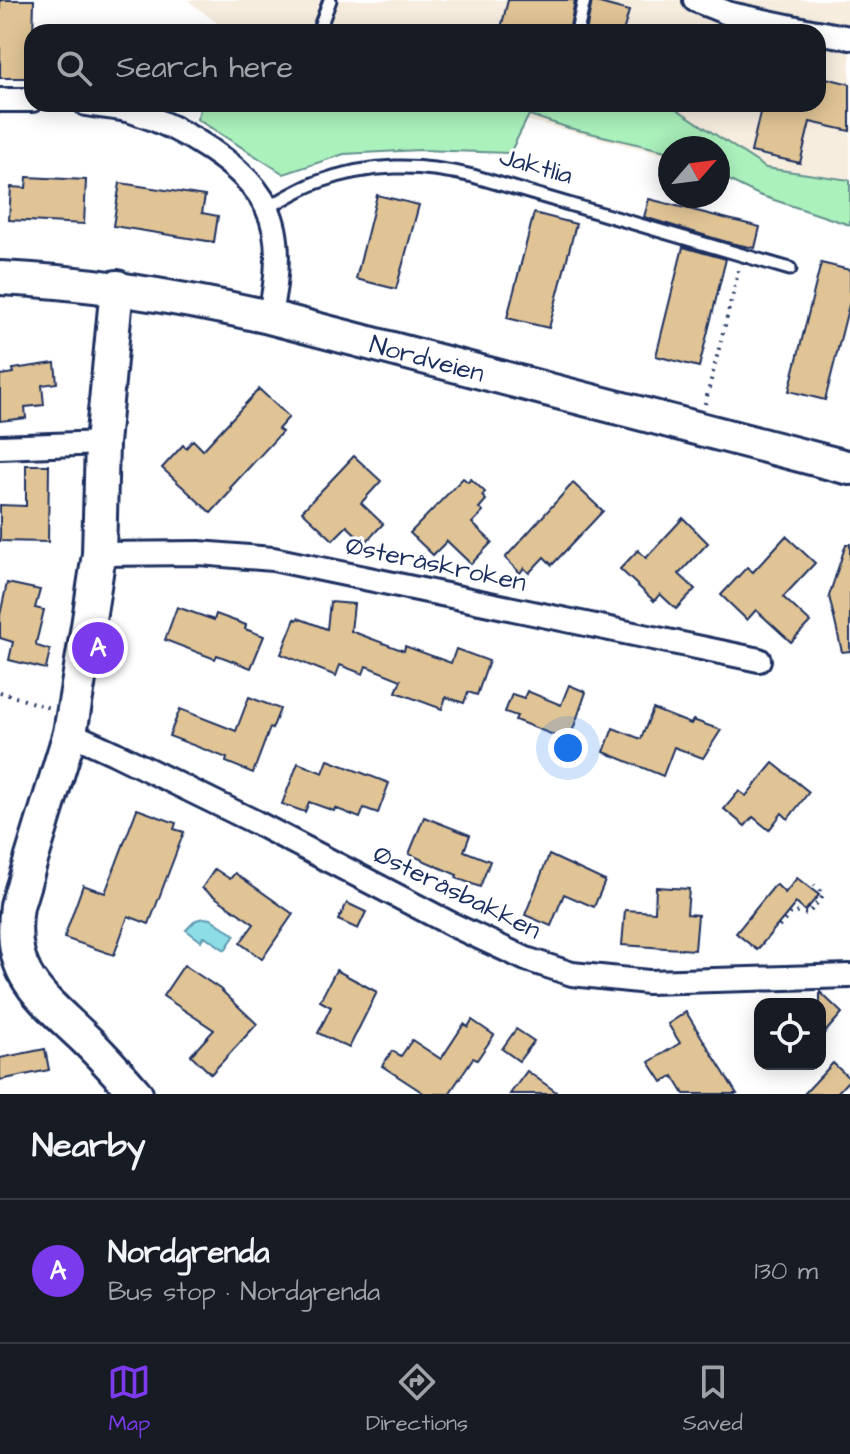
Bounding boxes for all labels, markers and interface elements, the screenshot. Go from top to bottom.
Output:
search box [24,24,826,112]
icon: search [52,46,96,90]
text: Search here [116,47,293,89]
north arrow [658,136,730,208]
street label: Jaktlia [495,138,577,194]
street label: Nordveien [366,326,488,392]
street label: Østeråskroken [342,527,530,601]
pin: A [72,618,124,678]
your location [548,728,588,768]
street label: Østeråsbakken [367,836,547,948]
map controls [754,998,826,1070]
button: locate [754,998,826,1070]
text: Nearby [32,1122,146,1170]
text: Nordgrenda [108,1232,270,1274]
text: A [50,1253,66,1289]
text: 130 m [754,1253,818,1289]
text: Bus stop · Nordgrenda [108,1274,380,1310]
tab: Map [107,1360,151,1439]
tab: Directions [366,1360,468,1439]
tab: Saved [683,1360,743,1439]

